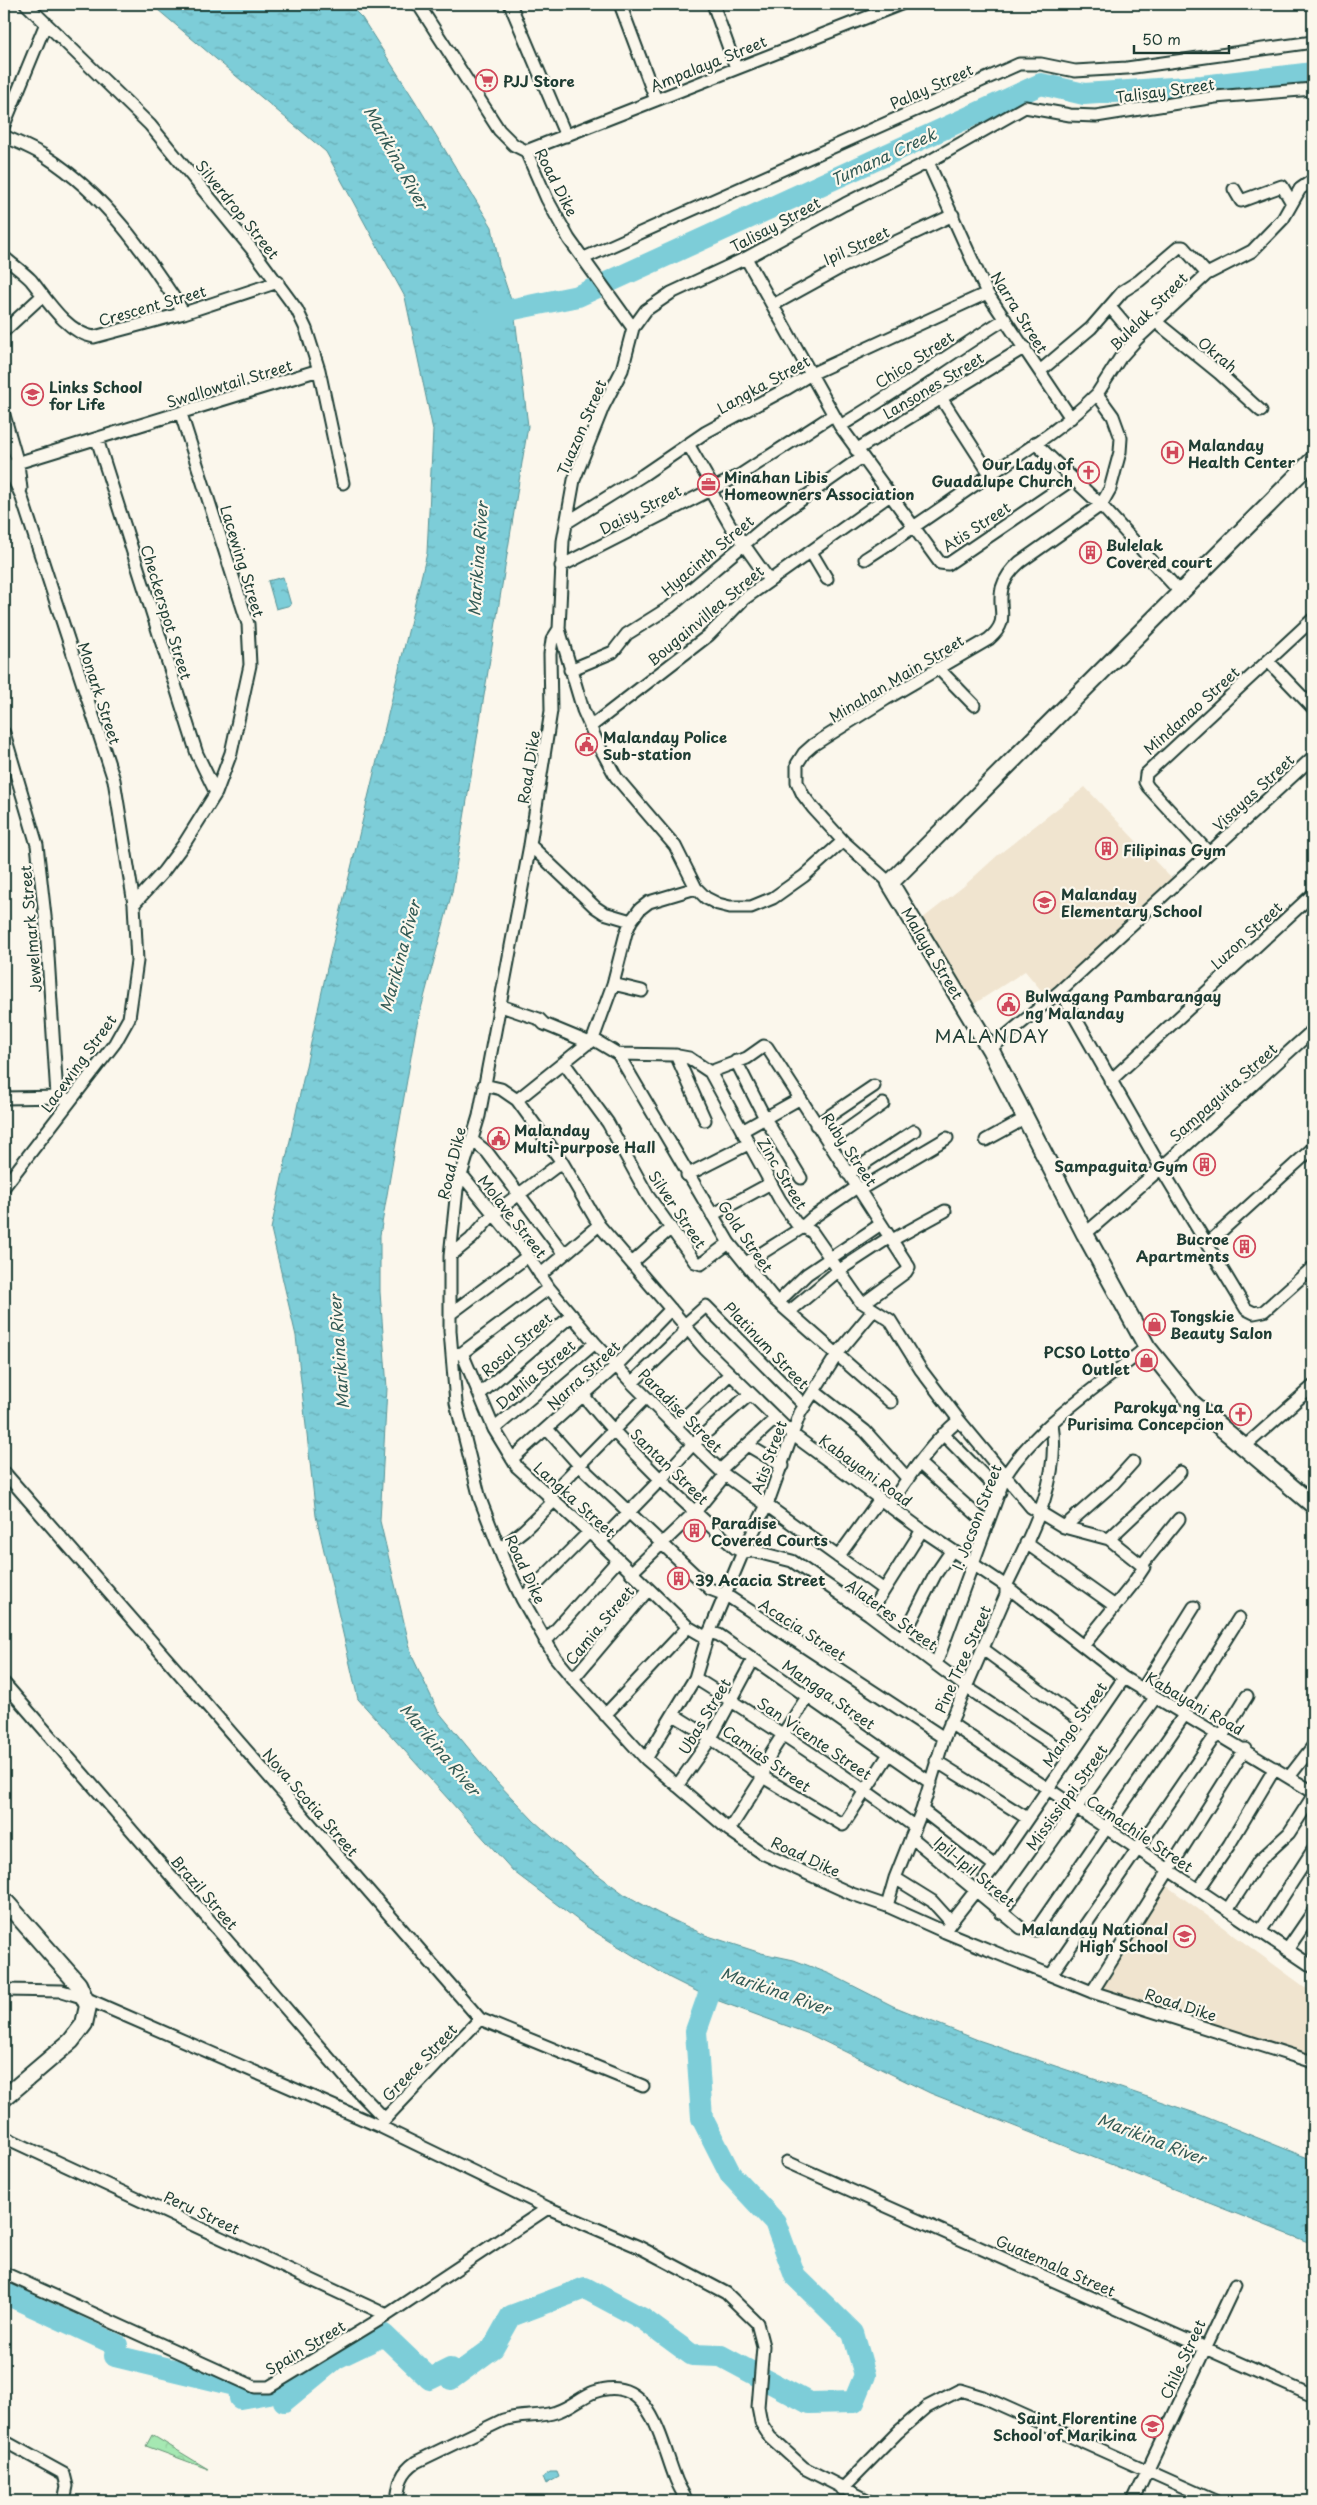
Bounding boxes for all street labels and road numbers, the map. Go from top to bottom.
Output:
street label: Ampalaya Street [646,29,770,97]
street label: Palay Street [886,57,976,115]
street label: Talisay Street [1114,72,1216,108]
street label: Road Dike [530,144,584,220]
street label: Silverdrop Street [191,154,285,264]
street label: Talisay Street [726,191,824,257]
street label: Ipil Street [819,220,893,270]
street label: Narra Street [986,267,1054,357]
street label: Bulelak Street [1104,267,1192,355]
street label: Crescent Street [96,279,208,331]
street label: Chico Street [870,325,958,393]
street label: Okrah [1193,331,1243,377]
street label: Lansones Street [878,346,988,424]
street label: Langka Street [712,349,814,419]
street label: Swallowtail Street [163,353,295,413]
street label: Tuazon Street [551,376,611,478]
street label: Daisy Street [595,479,685,539]
street label: Atis Street [937,495,1015,557]
street label: Lacewing Street [215,502,271,620]
street label: Hyacinth Street [656,509,758,601]
street label: Checkerspot Street [136,542,198,682]
street label: Bougainvillea Street [642,559,768,671]
street label: Minahan Main Street [824,629,968,727]
street label: Monark Street [73,639,127,747]
street label: Mindanao Street [1138,660,1244,760]
street label: Road Dike [511,729,545,805]
street label: Visayas Street [1207,748,1299,836]
street label: Jewelmark Street [13,864,47,994]
street label: Luzon Street [1205,896,1287,974]
street label: Malaya Street [896,903,970,1003]
street label: Lacewing Street [35,1009,121,1117]
street label: Sampaguita Street [1164,1037,1282,1147]
street label: Ruby Street [817,1107,883,1191]
street label: Road Dike [431,1124,471,1202]
street label: Zinc Street [753,1133,813,1213]
street label: Silver Street [643,1165,713,1253]
street label: Molave Street [473,1169,553,1263]
street label: Gold Street [713,1195,779,1277]
street label: Platinum Street [719,1296,815,1394]
street label: Rosal Street [475,1306,557,1381]
street label: Dahlia Street [490,1334,580,1414]
street label: Narra Street [541,1335,625,1415]
street label: Paradise Street [634,1363,728,1457]
street label: Atis Street [744,1417,792,1497]
street label: Santan Street [626,1423,715,1510]
street label: Kabayani Road [815,1428,917,1512]
street label: Langka Street [529,1456,621,1542]
street label: I. Jocson Street [945,1461,1007,1573]
street label: Road Dike [500,1531,552,1607]
street label: Alateres Street [841,1573,943,1655]
street label: Camia Street [559,1580,639,1670]
street label: Acacia Street [755,1592,851,1666]
street label: Pine Tree Street [928,1601,996,1717]
street label: Mangga Street [778,1653,880,1735]
street label: Kabayani Road [1142,1665,1248,1741]
street label: Ubas Street [672,1673,736,1759]
street label: Mango Street [1036,1677,1112,1771]
street label: San Vicente Street [753,1691,877,1785]
street label: Camias Street [718,1719,816,1797]
street label: Mississippi Street [1020,1739,1112,1855]
street label: Nova Scotia Street [258,1743,364,1861]
street label: Camachile Street [1082,1789,1198,1877]
street label: Road Dike [768,1830,844,1882]
street label: Ipil-Ipil Street [929,1830,1021,1912]
street label: Brazil Street [166,1850,244,1934]
street label: Road Dike [1142,1982,1220,2026]
street label: Greece Street [376,2018,462,2106]
street label: Peru Street [160,2184,244,2240]
street label: Guatemala Street [992,2228,1120,2302]
street label: Spain Street [261,2314,349,2380]
street label: Chile Street [1154,2315,1210,2403]

